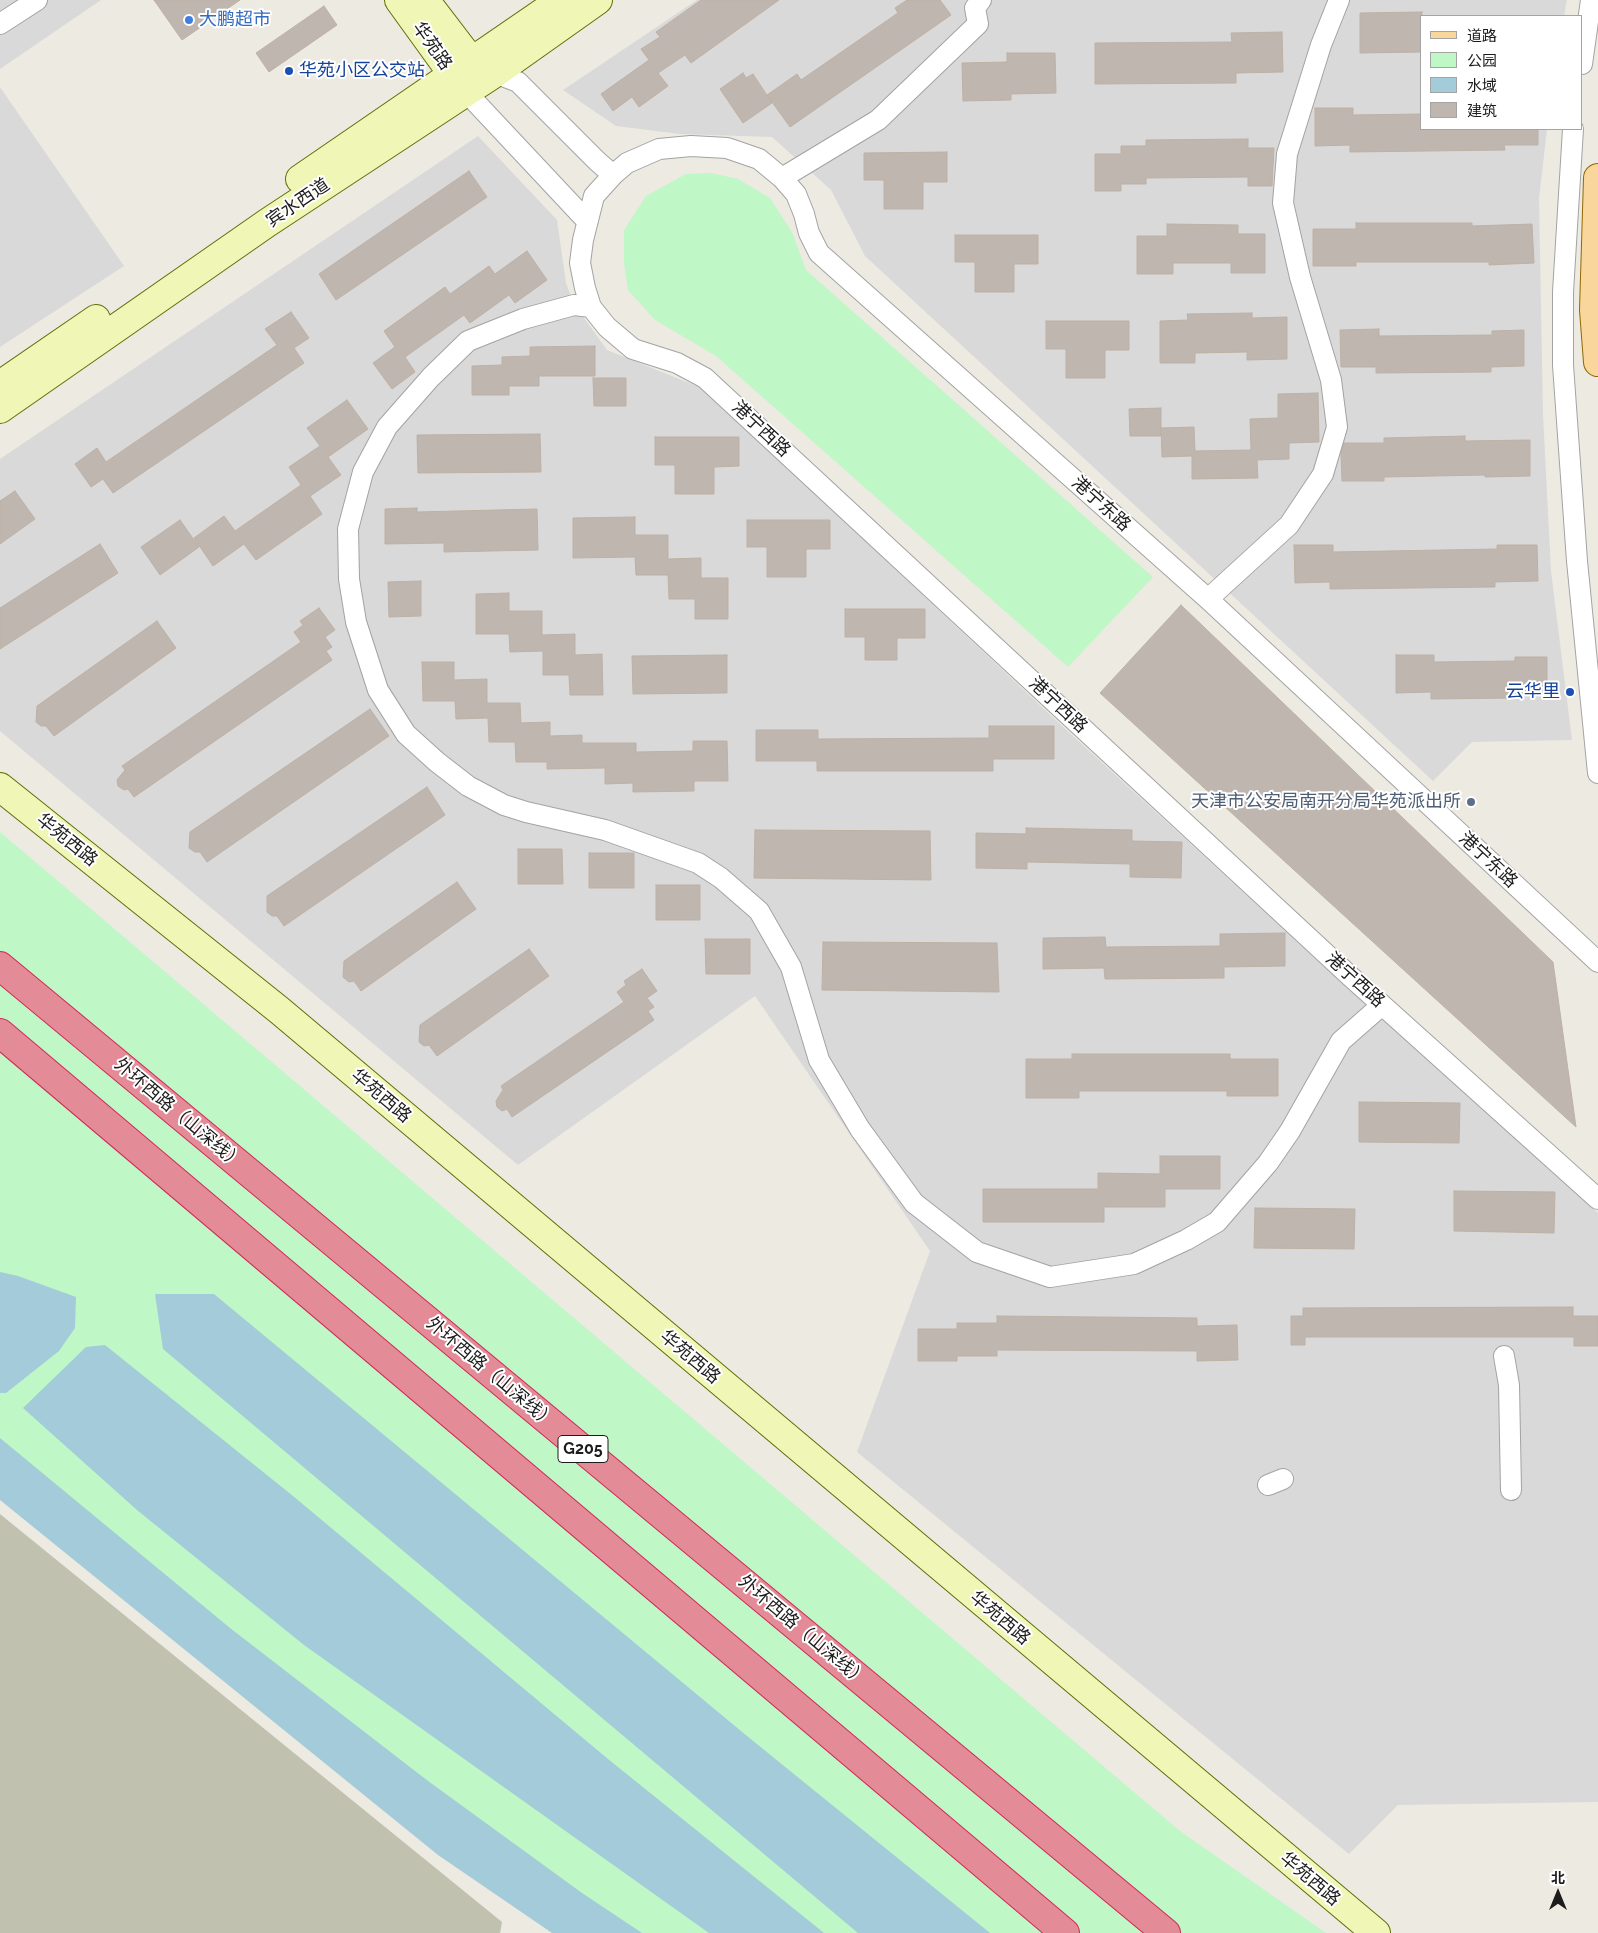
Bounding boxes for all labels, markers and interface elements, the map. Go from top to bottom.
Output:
place label: 大鹏超市 [199,9,271,31]
marker: 大鹏超市 [183,14,195,26]
legend [1420,15,1583,130]
street label: 华苑路 [408,18,456,74]
text: 道路 [1467,27,1497,45]
text: 公园 [1467,52,1497,70]
place label: 华苑小区公交站 [299,60,425,82]
marker: 华苑小区公交站 [283,65,295,77]
text: 水域 [1467,77,1497,95]
text: 建筑 [1467,102,1497,120]
street label: 宾水西道 [262,174,334,232]
street label: 港宁西路 [727,397,795,461]
street label: 港宁东路 [1067,472,1135,536]
street label: 港宁西路 [1024,673,1092,737]
place label: 云华里 [1506,681,1560,703]
marker: 云华里 [1564,686,1576,698]
place label: 天津市公安局南开分局华苑派出所 [1191,791,1461,813]
marker: 天津市公安局南开分局华苑派出所 [1465,796,1477,808]
street label: 华苑西路 [32,809,102,871]
street label: 港宁东路 [1454,828,1522,892]
street label: 港宁西路 [1321,948,1389,1012]
street label: 外环西路（山深线） [110,1054,248,1174]
street label: 华苑西路 [346,1065,416,1127]
street label: 外环西路（山深线） [422,1313,560,1433]
street label: 华苑西路 [655,1326,725,1388]
road number: G205 [558,1436,608,1462]
street label: 外环西路（山深线） [734,1571,872,1691]
street label: 华苑西路 [965,1587,1035,1649]
street label: 华苑西路 [1275,1848,1345,1910]
north arrow [1533,1868,1583,1918]
text: 北 [1551,1870,1565,1886]

